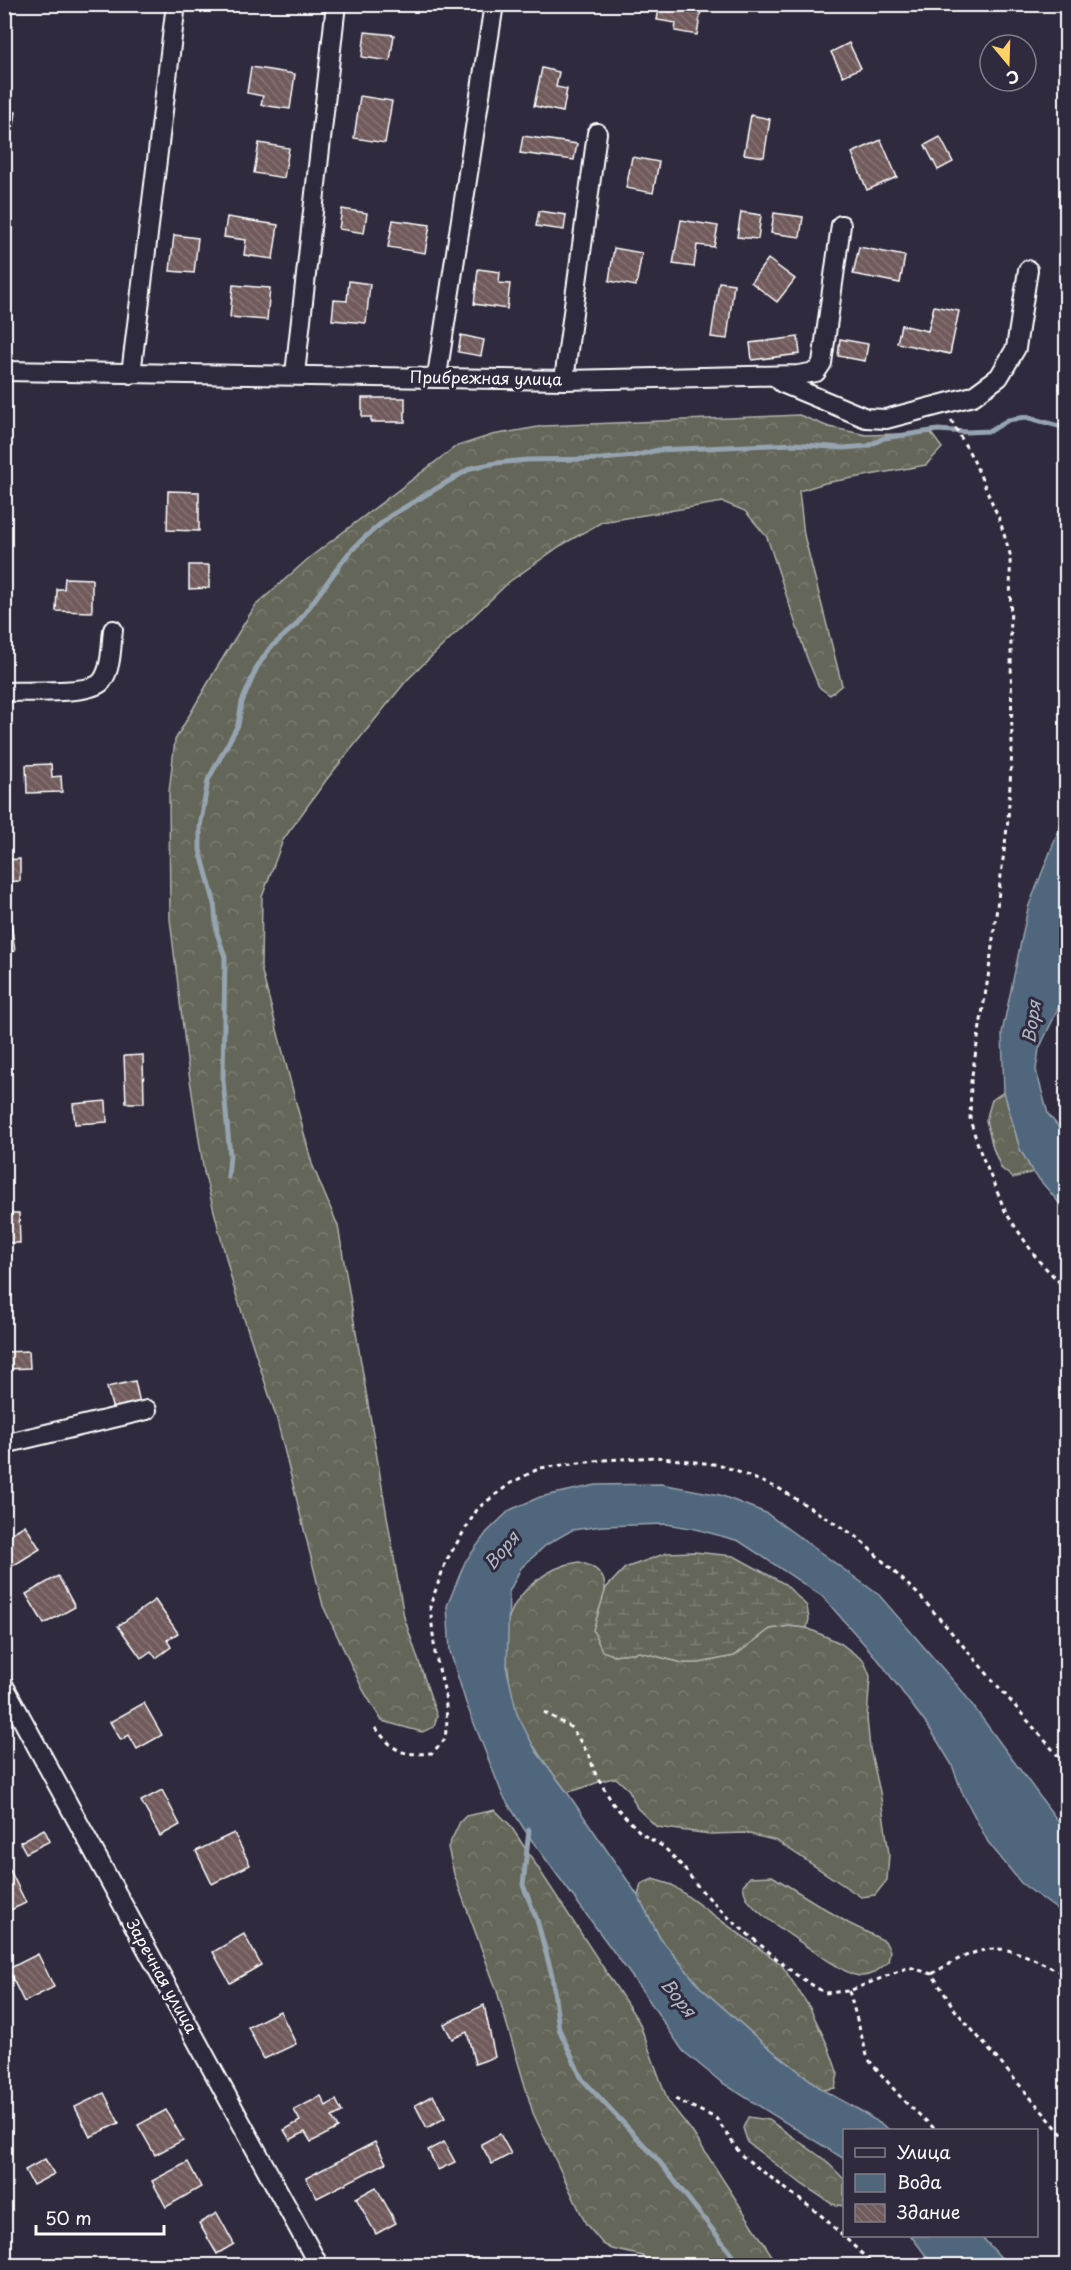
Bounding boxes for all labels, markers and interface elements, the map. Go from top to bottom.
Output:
north arrow [978,33,1038,93]
text: С [1004,65,1023,91]
street label: Прибрежная улица [410,364,562,390]
water label: Воря [1014,997,1047,1045]
water label: Воря [477,1524,526,1575]
street label: Заречная улица [121,1914,204,2037]
water label: Воря [655,1972,704,2023]
legend [843,2129,1038,2237]
text: Улица [897,2138,951,2165]
text: Вода [897,2168,942,2195]
scale bar [36,2198,164,2236]
text: Здание [897,2198,960,2225]
text: 50 m [45,2204,92,2231]

